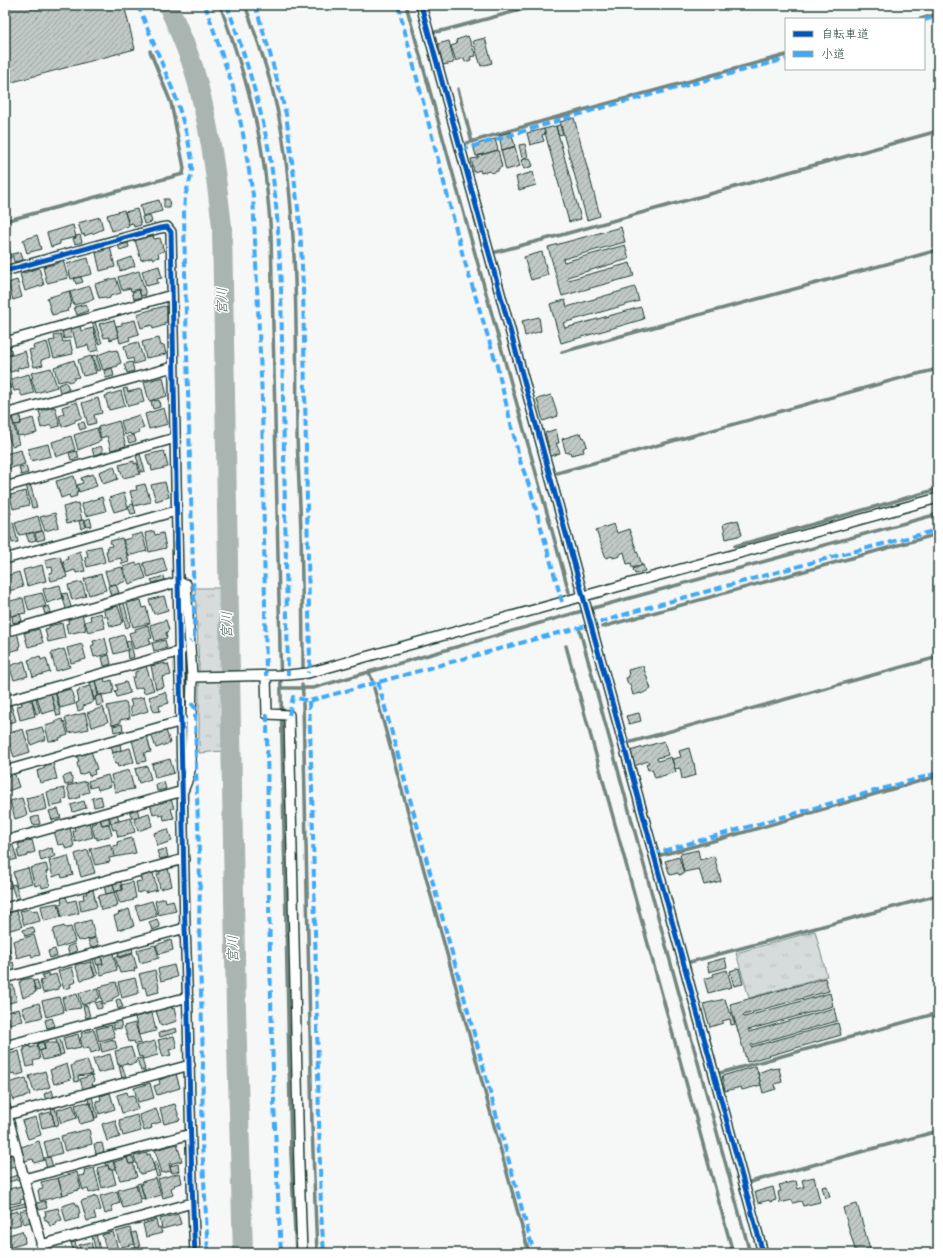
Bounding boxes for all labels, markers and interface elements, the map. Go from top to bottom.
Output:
legend [785,18,925,70]
text: 自転車道 [821,28,869,43]
text: 小道 [821,48,845,63]
water label: 宮川 [214,287,233,315]
water label: 宮川 [219,611,238,639]
water label: 宮川 [225,935,244,963]

